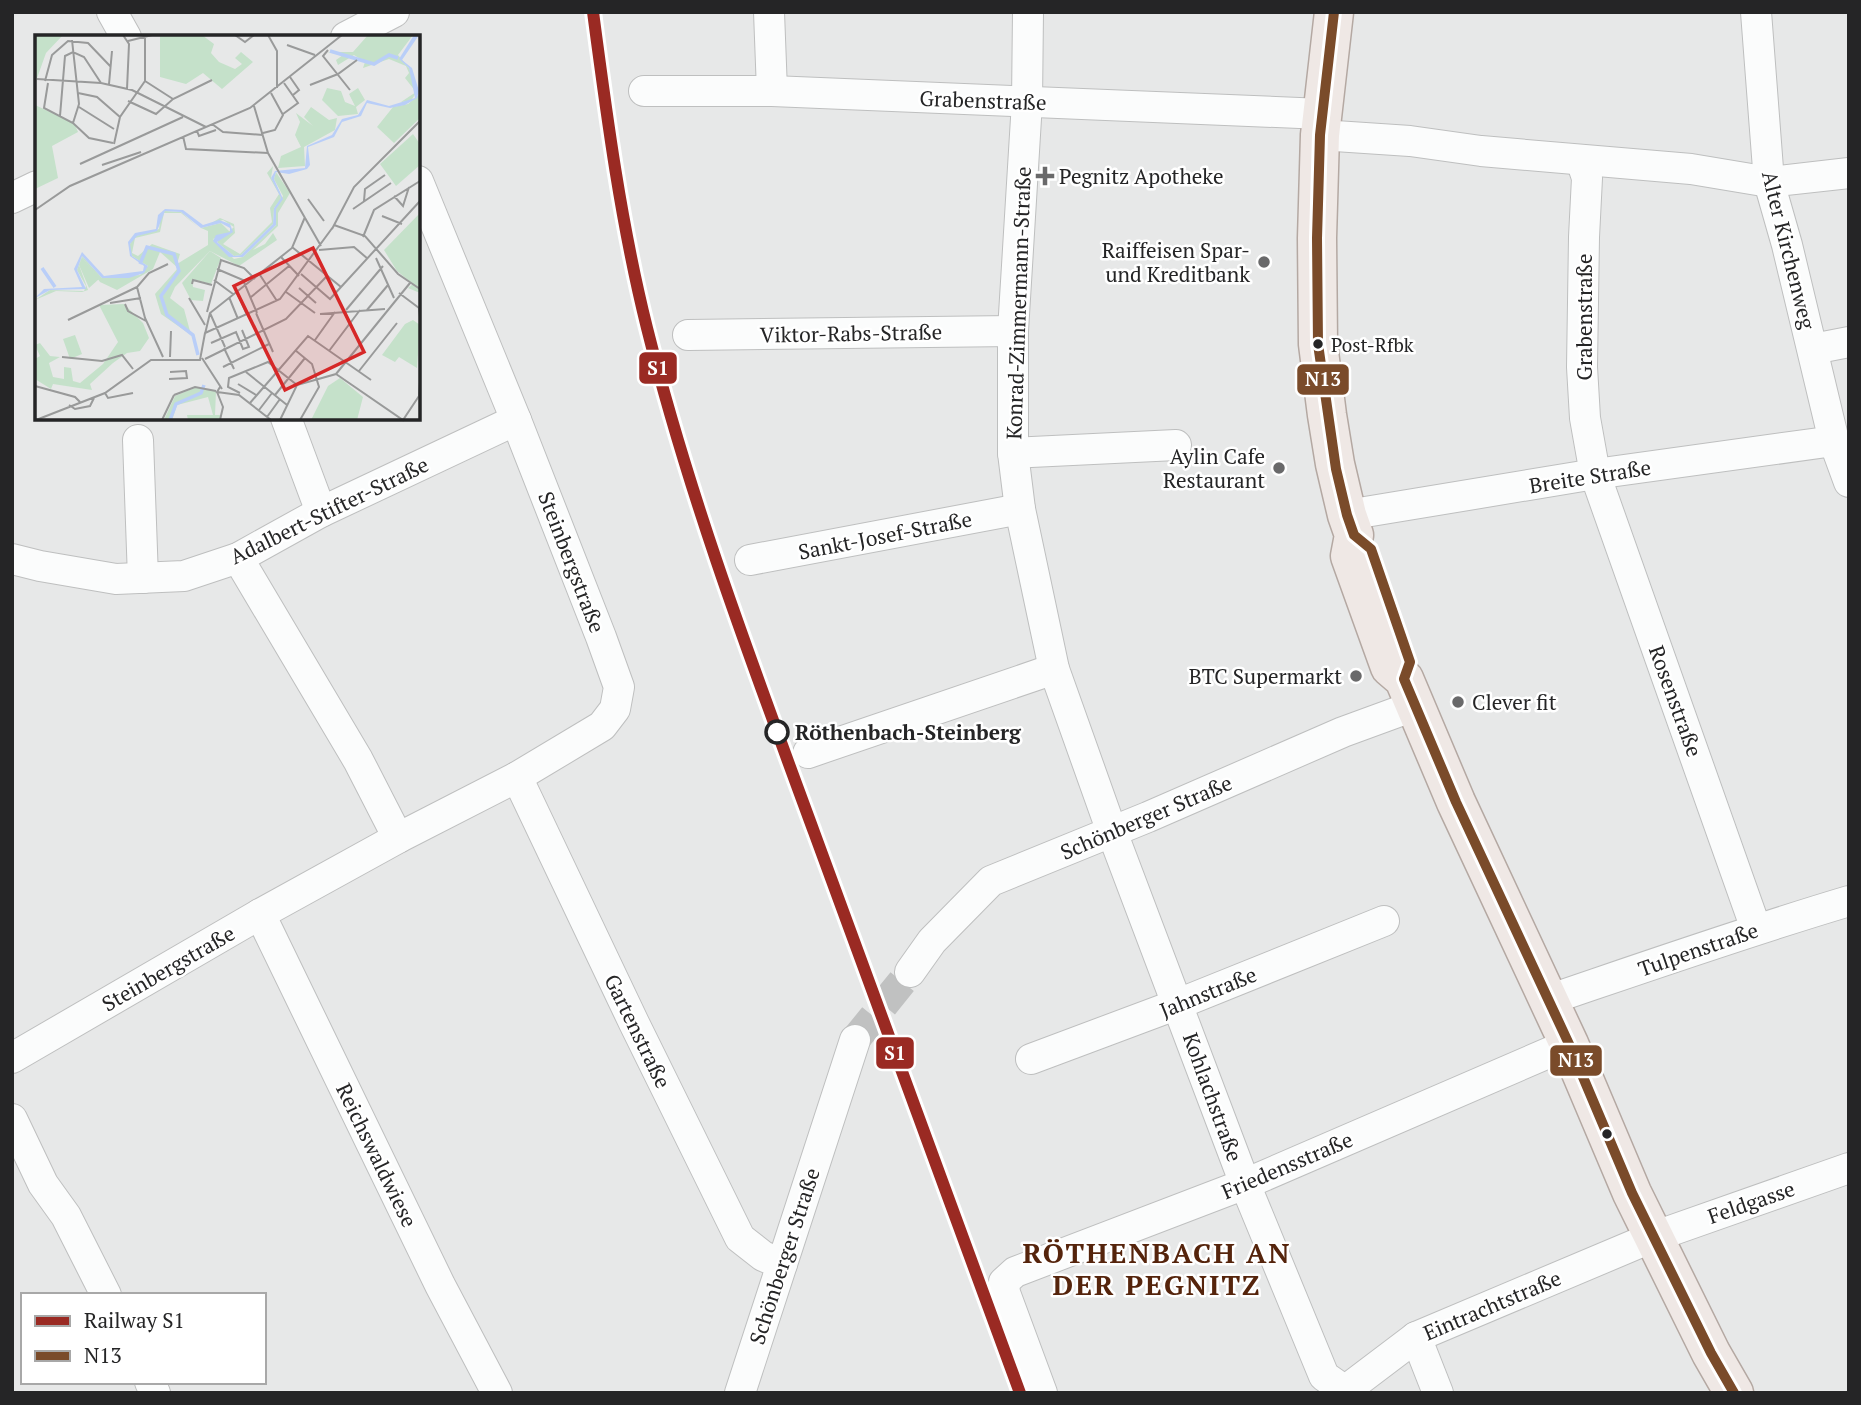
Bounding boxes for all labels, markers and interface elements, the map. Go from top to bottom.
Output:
inset map [35,35,420,420]
street label: Grabenstraße [919,84,1047,116]
place label: Pegnitz Apotheke [1059,162,1223,190]
street label: Konrad-Zimmermann-Straße [999,166,1037,440]
marker: Pegnitz Apotheke [1037,168,1053,184]
street label: Alter Kirchenweg [1756,168,1822,333]
place label: Raiffeisen Spar- und Kreditbank [1102,236,1250,288]
street label: Grabenstraße [1570,253,1598,381]
marker: Raiffeisen Spar- und Kreditbank [1256,254,1272,270]
street label: Viktor-Rabs-Straße [760,317,942,349]
place label: Post-Rfbk [1331,332,1414,357]
marker: Post-Rfbk [1311,337,1325,351]
line badge: S1 [638,351,678,385]
text: S1 [647,355,669,380]
line badge: N13 [1296,363,1350,396]
text: N13 [1305,366,1341,391]
place label: Aylin Cafe Restaurant [1163,442,1265,494]
street label: Adalbert-Stifter-Straße [225,450,433,570]
street label: Breite Straße [1527,453,1653,499]
marker: Aylin Cafe Restaurant [1271,460,1287,476]
street label: Steinbergstraße [532,487,612,637]
street label: Sankt-Josef-Straße [796,504,974,566]
street label: Rosenstraße [1643,642,1709,760]
place label: BTC Supermarkt [1189,662,1342,690]
marker: BTC Supermarkt [1348,668,1364,684]
place label: Clever fit [1472,688,1557,716]
marker: Clever fit [1450,694,1466,710]
place label: Röthenbach-Steinberg [795,718,1022,746]
marker: Röthenbach-Steinberg [765,720,789,744]
street label: Schönberger Straße [1056,768,1236,866]
street label: Tulpenstraße [1634,915,1762,983]
street label: Steinbergstraße [96,919,240,1017]
street label: Jahnstraße [1155,960,1261,1024]
street label: Gartenstraße [598,969,678,1093]
street label: Kohlachstraße [1177,1029,1249,1165]
line badge: S1 [875,1036,915,1070]
text: S1 [884,1040,906,1065]
line badge: N13 [1549,1044,1603,1077]
text: N13 [1558,1047,1594,1072]
street label: Reichswaldwiese [330,1078,424,1232]
street label: Friedensstraße [1217,1125,1357,1205]
unlabelled marker [1600,1127,1614,1141]
street label: Schönberger Straße [742,1164,826,1348]
street label: Feldgasse [1704,1174,1798,1230]
district label: RÖTHENBACH AN DER PEGNITZ [1022,1234,1292,1303]
street label: Eintrachtstraße [1419,1263,1565,1347]
legend [21,1293,266,1384]
text: Railway S1 [84,1306,185,1334]
text: N13 [84,1341,122,1369]

